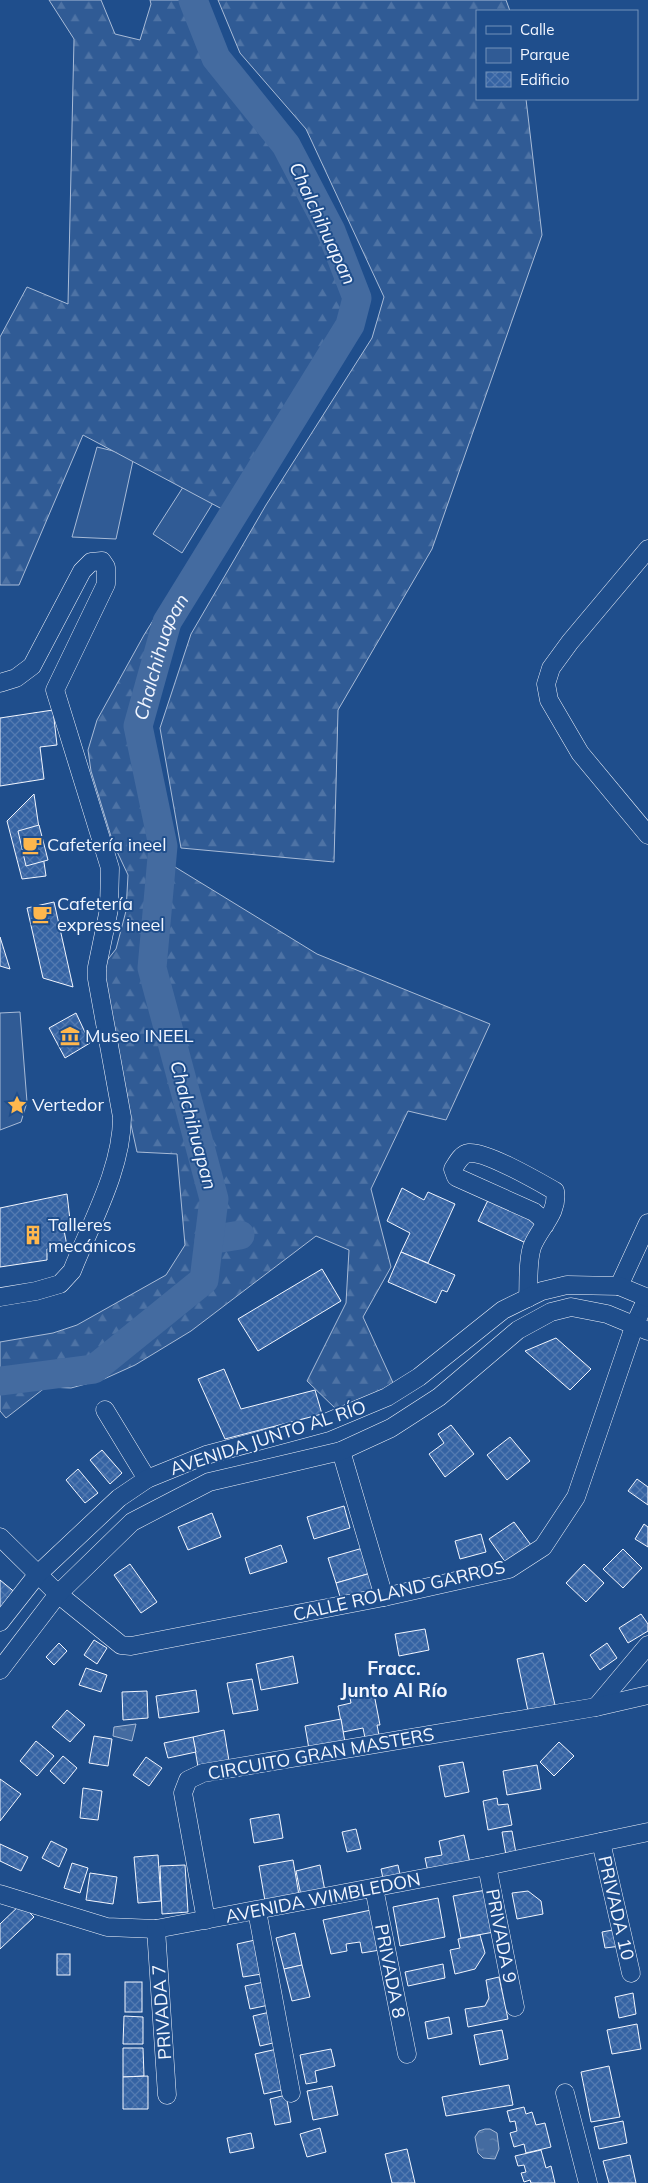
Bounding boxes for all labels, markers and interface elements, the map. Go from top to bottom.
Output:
legend [476,10,638,100]
text: Calle [520,20,554,39]
text: Parque [520,45,570,64]
text: Edificio [520,70,570,89]
water label: Chalchihuapan [284,158,362,288]
water label: Chalchihuapan [128,589,194,723]
place label: Cafetería ineel [47,833,166,856]
cafe icon: Cafetería ineel [21,834,43,856]
place label: Cafetería express ineel [57,892,165,936]
cafe icon: Cafetería express ineel [31,903,53,925]
place label: Museo INEEL [85,1024,194,1047]
museum icon: Museo INEEL [59,1025,81,1047]
water label: Chalchihuapan [165,1058,223,1192]
place label: Vertedor [32,1093,104,1116]
place icon: Vertedor [6,1094,28,1116]
place label: Talleres mecánicos [48,1213,136,1257]
building icon: Talleres mecánicos [22,1224,44,1246]
street label: AVENIDA JUNTO AL RÍO [167,1395,369,1480]
street label: CALLE ROLAND GARROS [291,1555,507,1626]
district label: Fracc. Junto Al Río [340,1656,448,1702]
street label: CIRCUITO GRAN MASTERS [206,1722,436,1785]
street label: PRIVADA 10 [593,1853,640,1962]
street label: AVENIDA WIMBLEDON [223,1867,422,1928]
street label: PRIVADA 9 [481,1887,522,1985]
street label: PRIVADA 8 [370,1922,411,2020]
street label: PRIVADA 7 [147,1964,176,2061]

